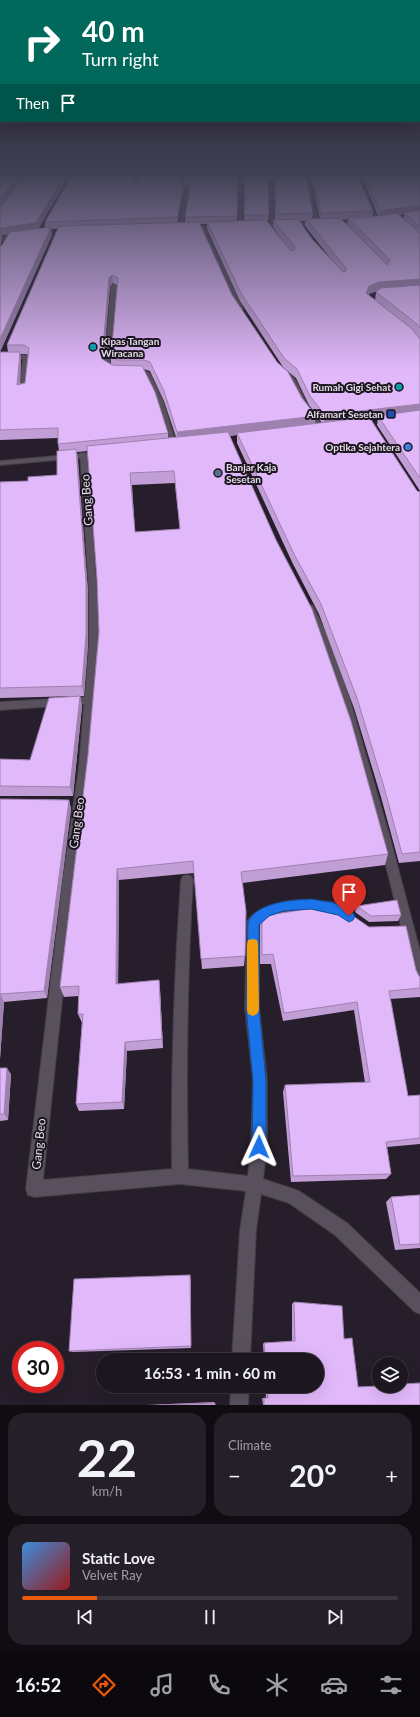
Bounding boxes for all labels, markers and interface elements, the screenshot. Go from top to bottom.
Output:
text: 40 m [82,14,145,48]
icon: right [16,16,68,68]
text: Turn right [82,48,159,70]
icon: arrive [57,92,79,114]
text: Then [16,94,49,112]
place label: Kipas Tangan Wiracana [101,335,160,359]
marker: Kipas Tangan Wiracana [88,342,98,352]
place label: Rumah Gigi Sehat [312,381,391,393]
marker: Rumah Gigi Sehat [394,382,404,392]
place label: Alfamart Sesetan [306,408,383,420]
marker: Alfamart Sesetan [386,409,396,419]
place label: Optika Sejahtera [325,441,400,453]
marker: Optika Sejahtera [403,442,413,452]
place label: Banjar Kaja Sesetan [226,461,276,485]
marker: Banjar Kaja Sesetan [213,468,223,478]
street label: Gang Beo [77,474,96,526]
street label: Gang Beo [65,796,88,849]
pin [332,875,366,916]
icon: arrive [338,881,360,903]
street label: Gang Beo [28,1117,49,1170]
position arrow [238,1126,280,1168]
speed limit sign: 30 [12,1341,64,1393]
map controls [372,1357,408,1393]
button: layers [372,1357,408,1393]
text: 16:53 · 1 min · 60 m [144,1364,276,1382]
text: 22 [77,1426,137,1488]
text: Climate [228,1437,271,1453]
text: 20° [289,1457,337,1493]
text: − [228,1462,241,1489]
text: + [385,1462,398,1489]
text: km/h [92,1483,122,1499]
text: Static Love [82,1549,155,1567]
text: Velvet Ray [82,1567,142,1583]
icon: previous [74,1606,96,1628]
icon: pause [199,1606,221,1628]
icon: next [324,1606,346,1628]
icon: directions [90,1671,118,1699]
icon: music [148,1671,176,1699]
icon: phone [205,1671,233,1699]
icon: climate [263,1671,291,1699]
icon: car [320,1671,348,1699]
icon: filters [377,1671,405,1699]
text: 16:52 [15,1674,61,1696]

